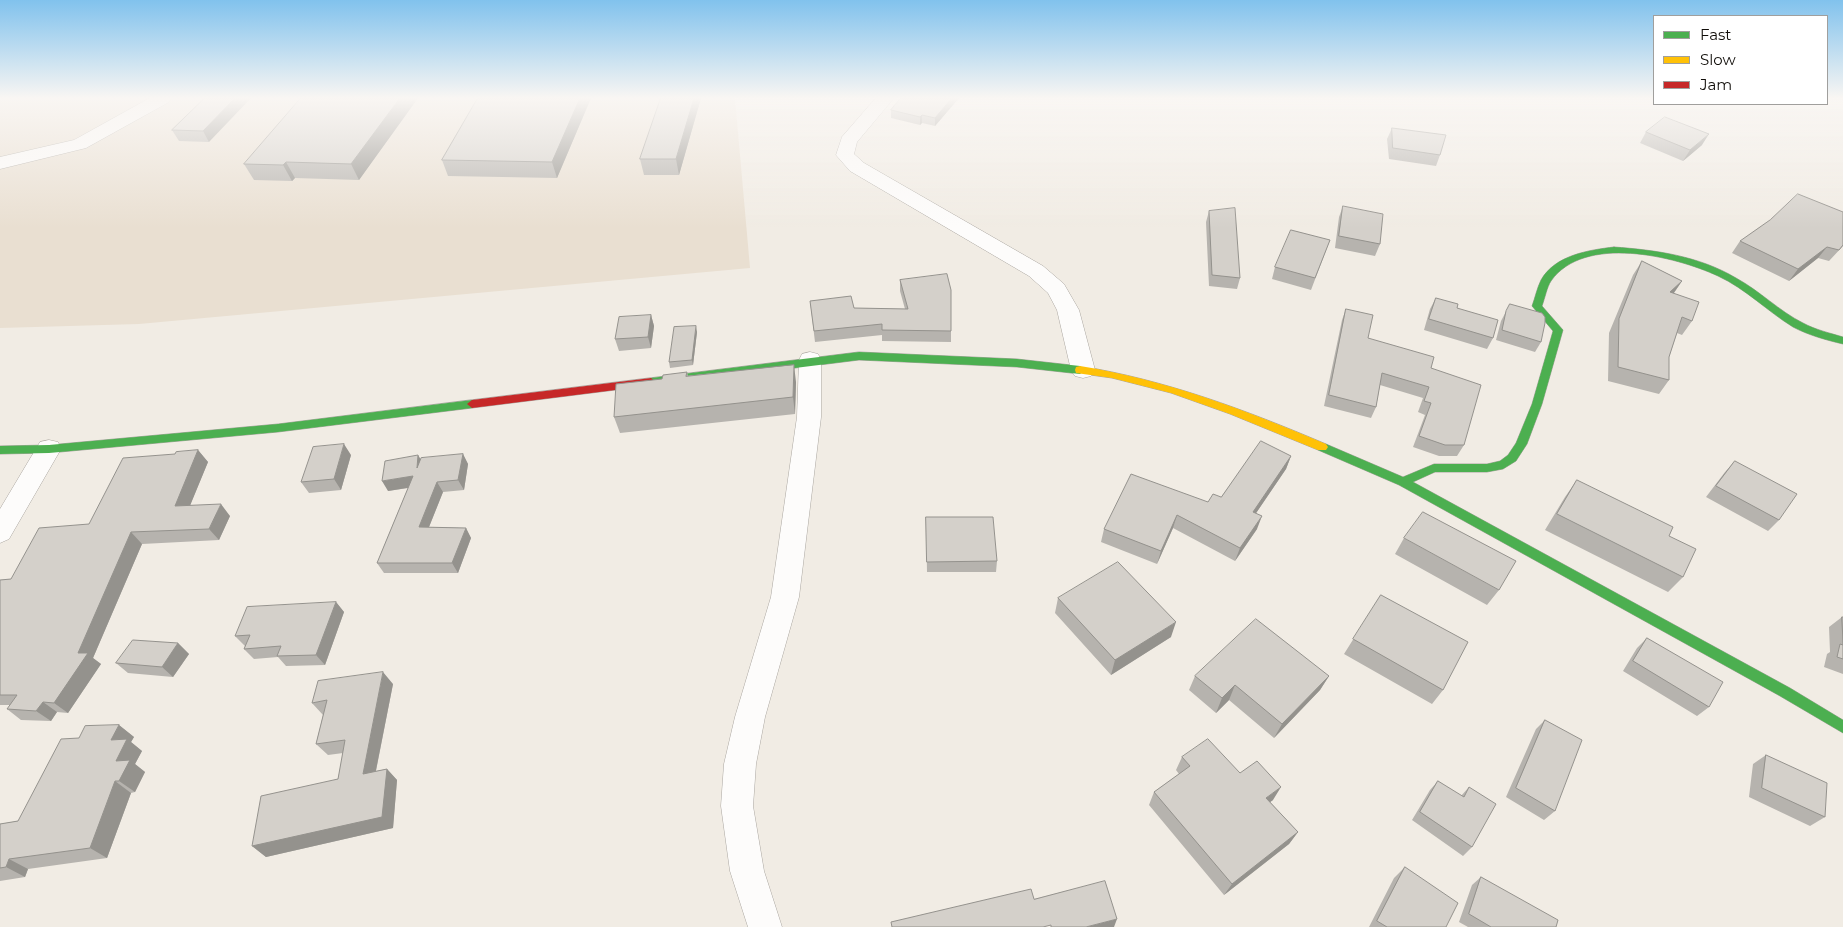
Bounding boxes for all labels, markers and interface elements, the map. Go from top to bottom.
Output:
legend [1653,15,1828,105]
text: Fast [1700,25,1731,44]
text: Slow [1700,50,1736,69]
text: Jam [1700,75,1732,94]

